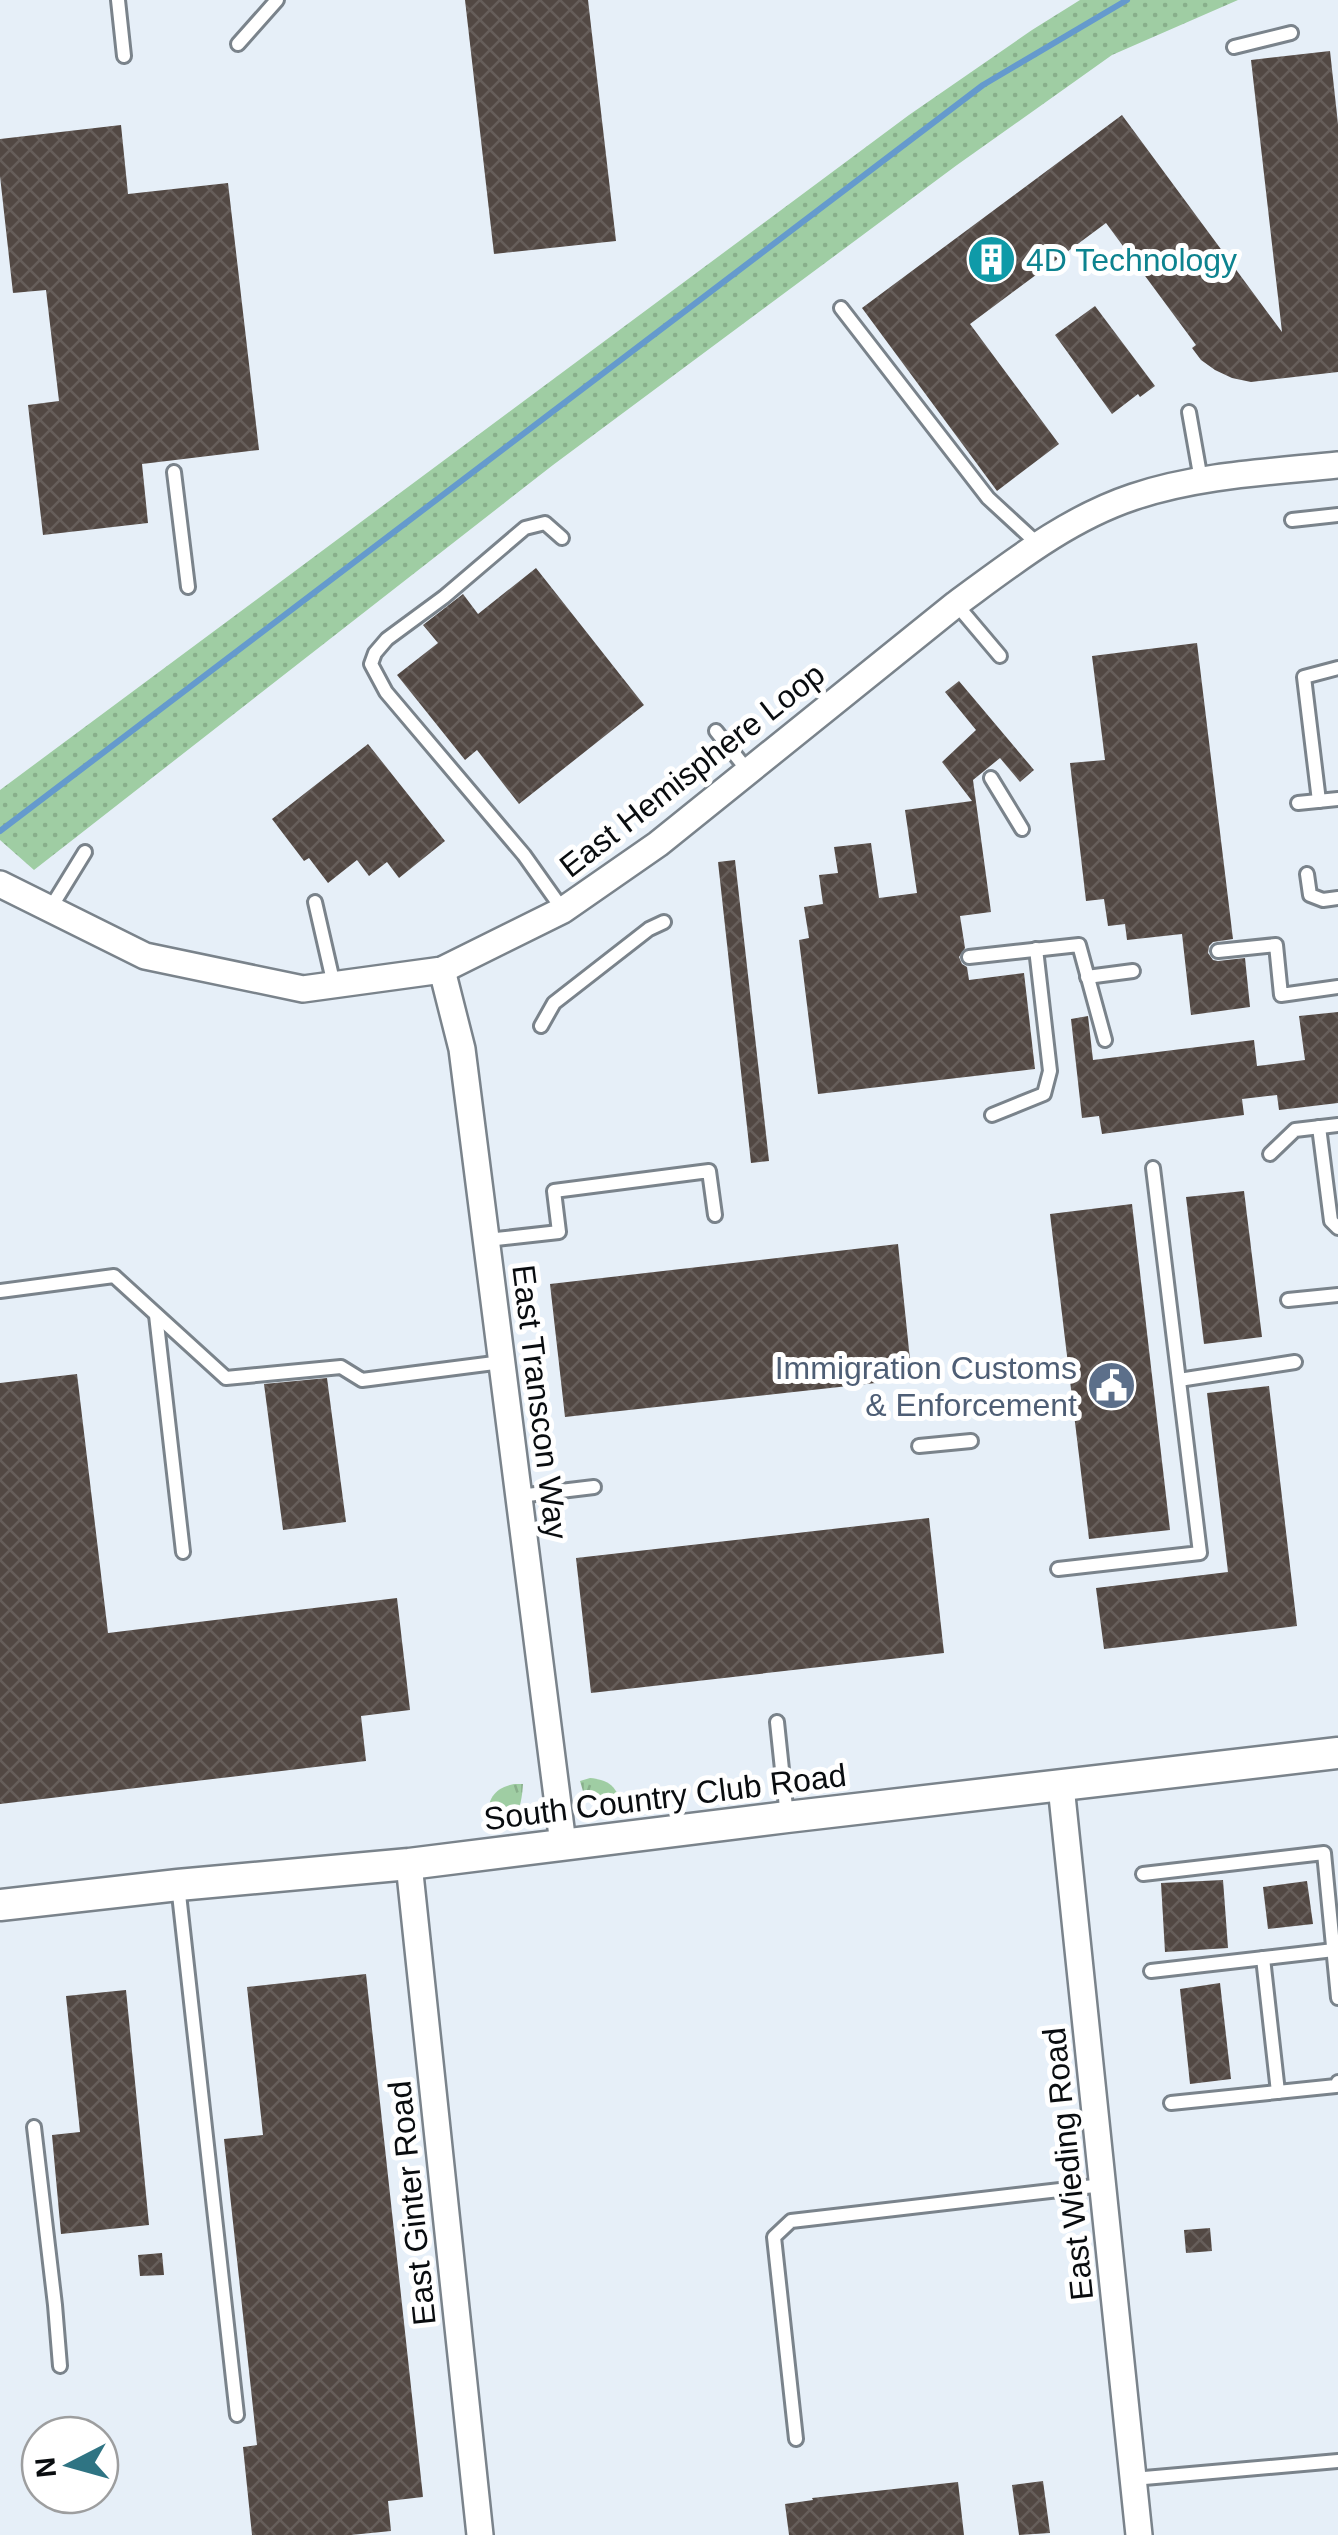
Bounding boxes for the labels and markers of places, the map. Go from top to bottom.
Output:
building icon: 4D Technology [965,234,1017,286]
place label: 4D Technology [1026,242,1237,278]
place label: Immigration Customs & Enforcement [775,1350,1077,1423]
public building icon: Immigration Customs & Enforcement [1086,1360,1138,1412]

